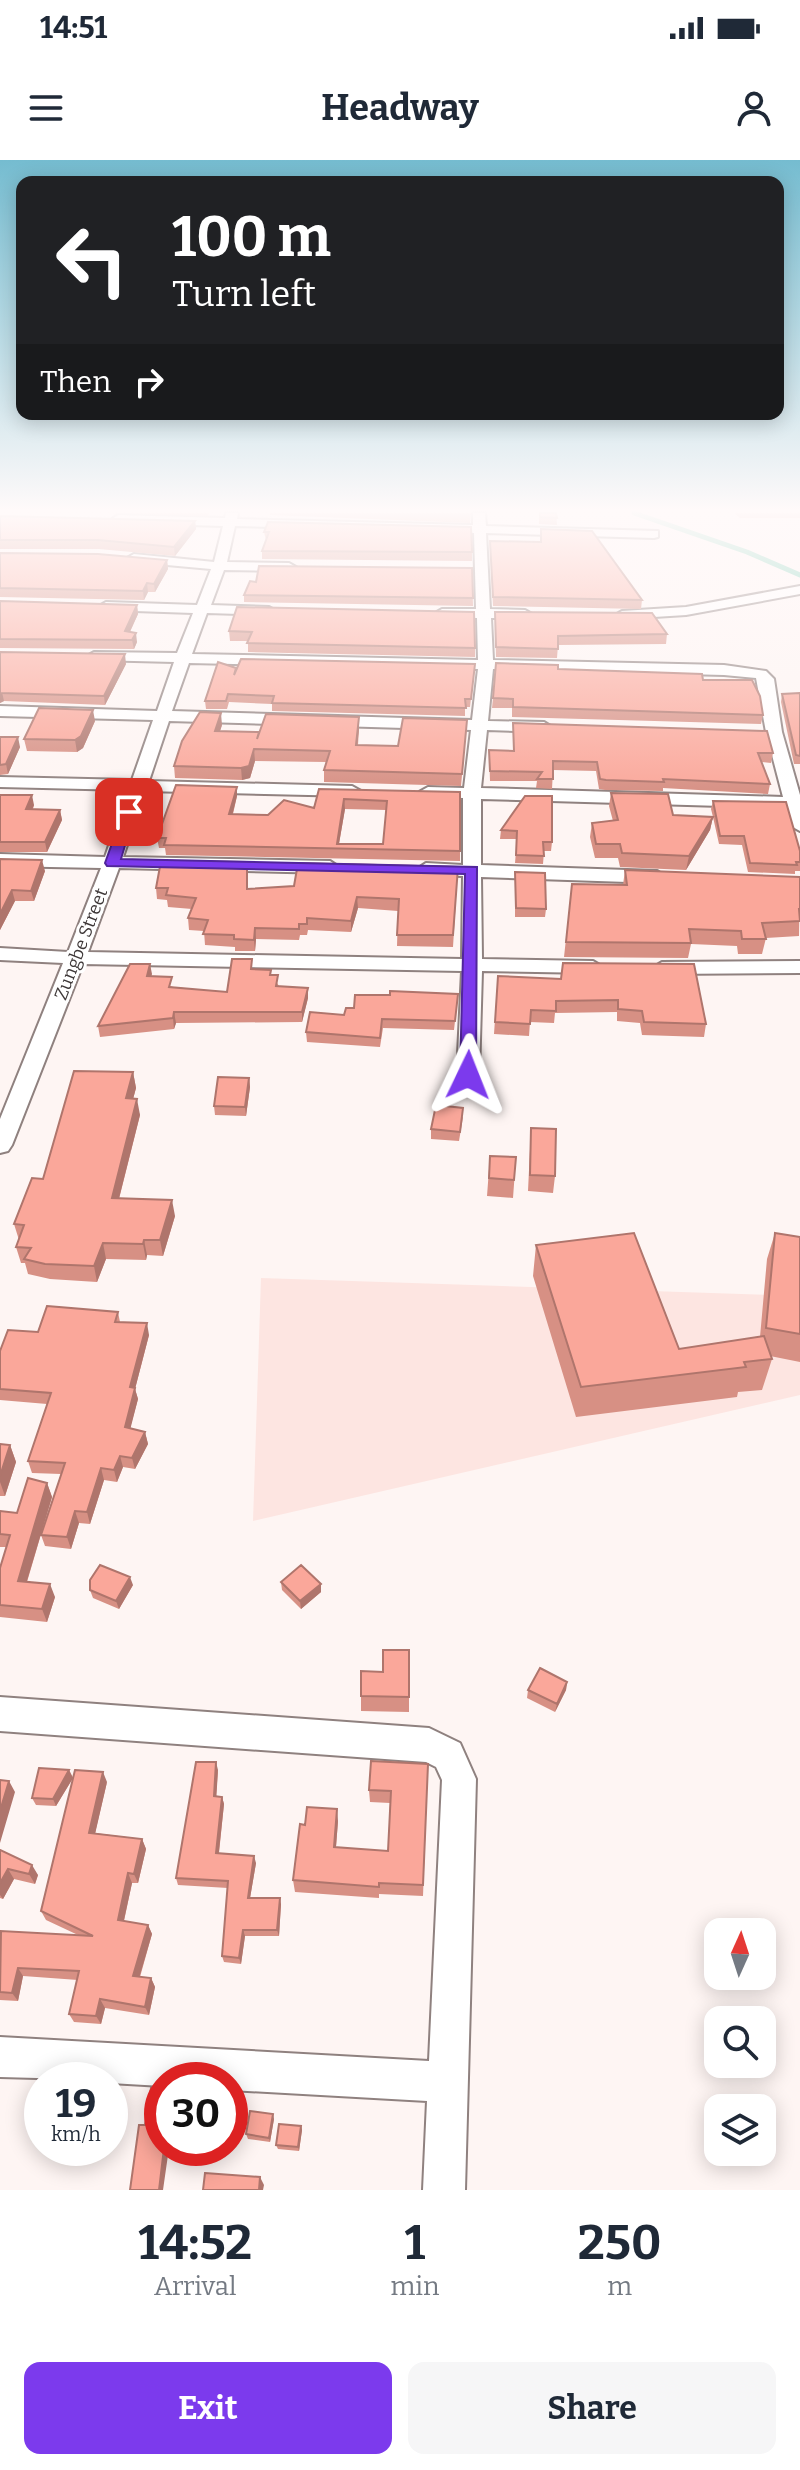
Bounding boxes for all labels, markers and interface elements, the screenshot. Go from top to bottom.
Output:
text: 14:51 [40,10,107,46]
icon: menu [24,86,68,130]
text: Headway [321,86,479,130]
icon: person [732,86,776,130]
text: 100 m [172,204,331,271]
icon: left [40,208,144,312]
text: Turn left [172,272,316,316]
icon: right [127,360,171,404]
text: Then [40,364,111,400]
pin [95,778,163,846]
icon: arrive [107,790,151,834]
street label: Zungbe Street [50,885,113,1003]
position arrow [426,1033,510,1117]
north arrow [704,1918,776,1990]
map controls [704,1918,776,2166]
button: search [704,2006,776,2078]
speed limit sign: 30 [144,2062,248,2166]
text: 19 [56,2080,96,2128]
button: layers [704,2094,776,2166]
text: km/h [51,2122,101,2146]
text: 14:52 [138,2214,252,2272]
text: 1 [405,2214,425,2272]
text: 250 [578,2214,662,2272]
text: Arrival [154,2271,236,2302]
text: min [390,2271,440,2302]
text: m [607,2271,632,2302]
button: Exit [24,2362,392,2454]
button: Share [408,2362,776,2454]

